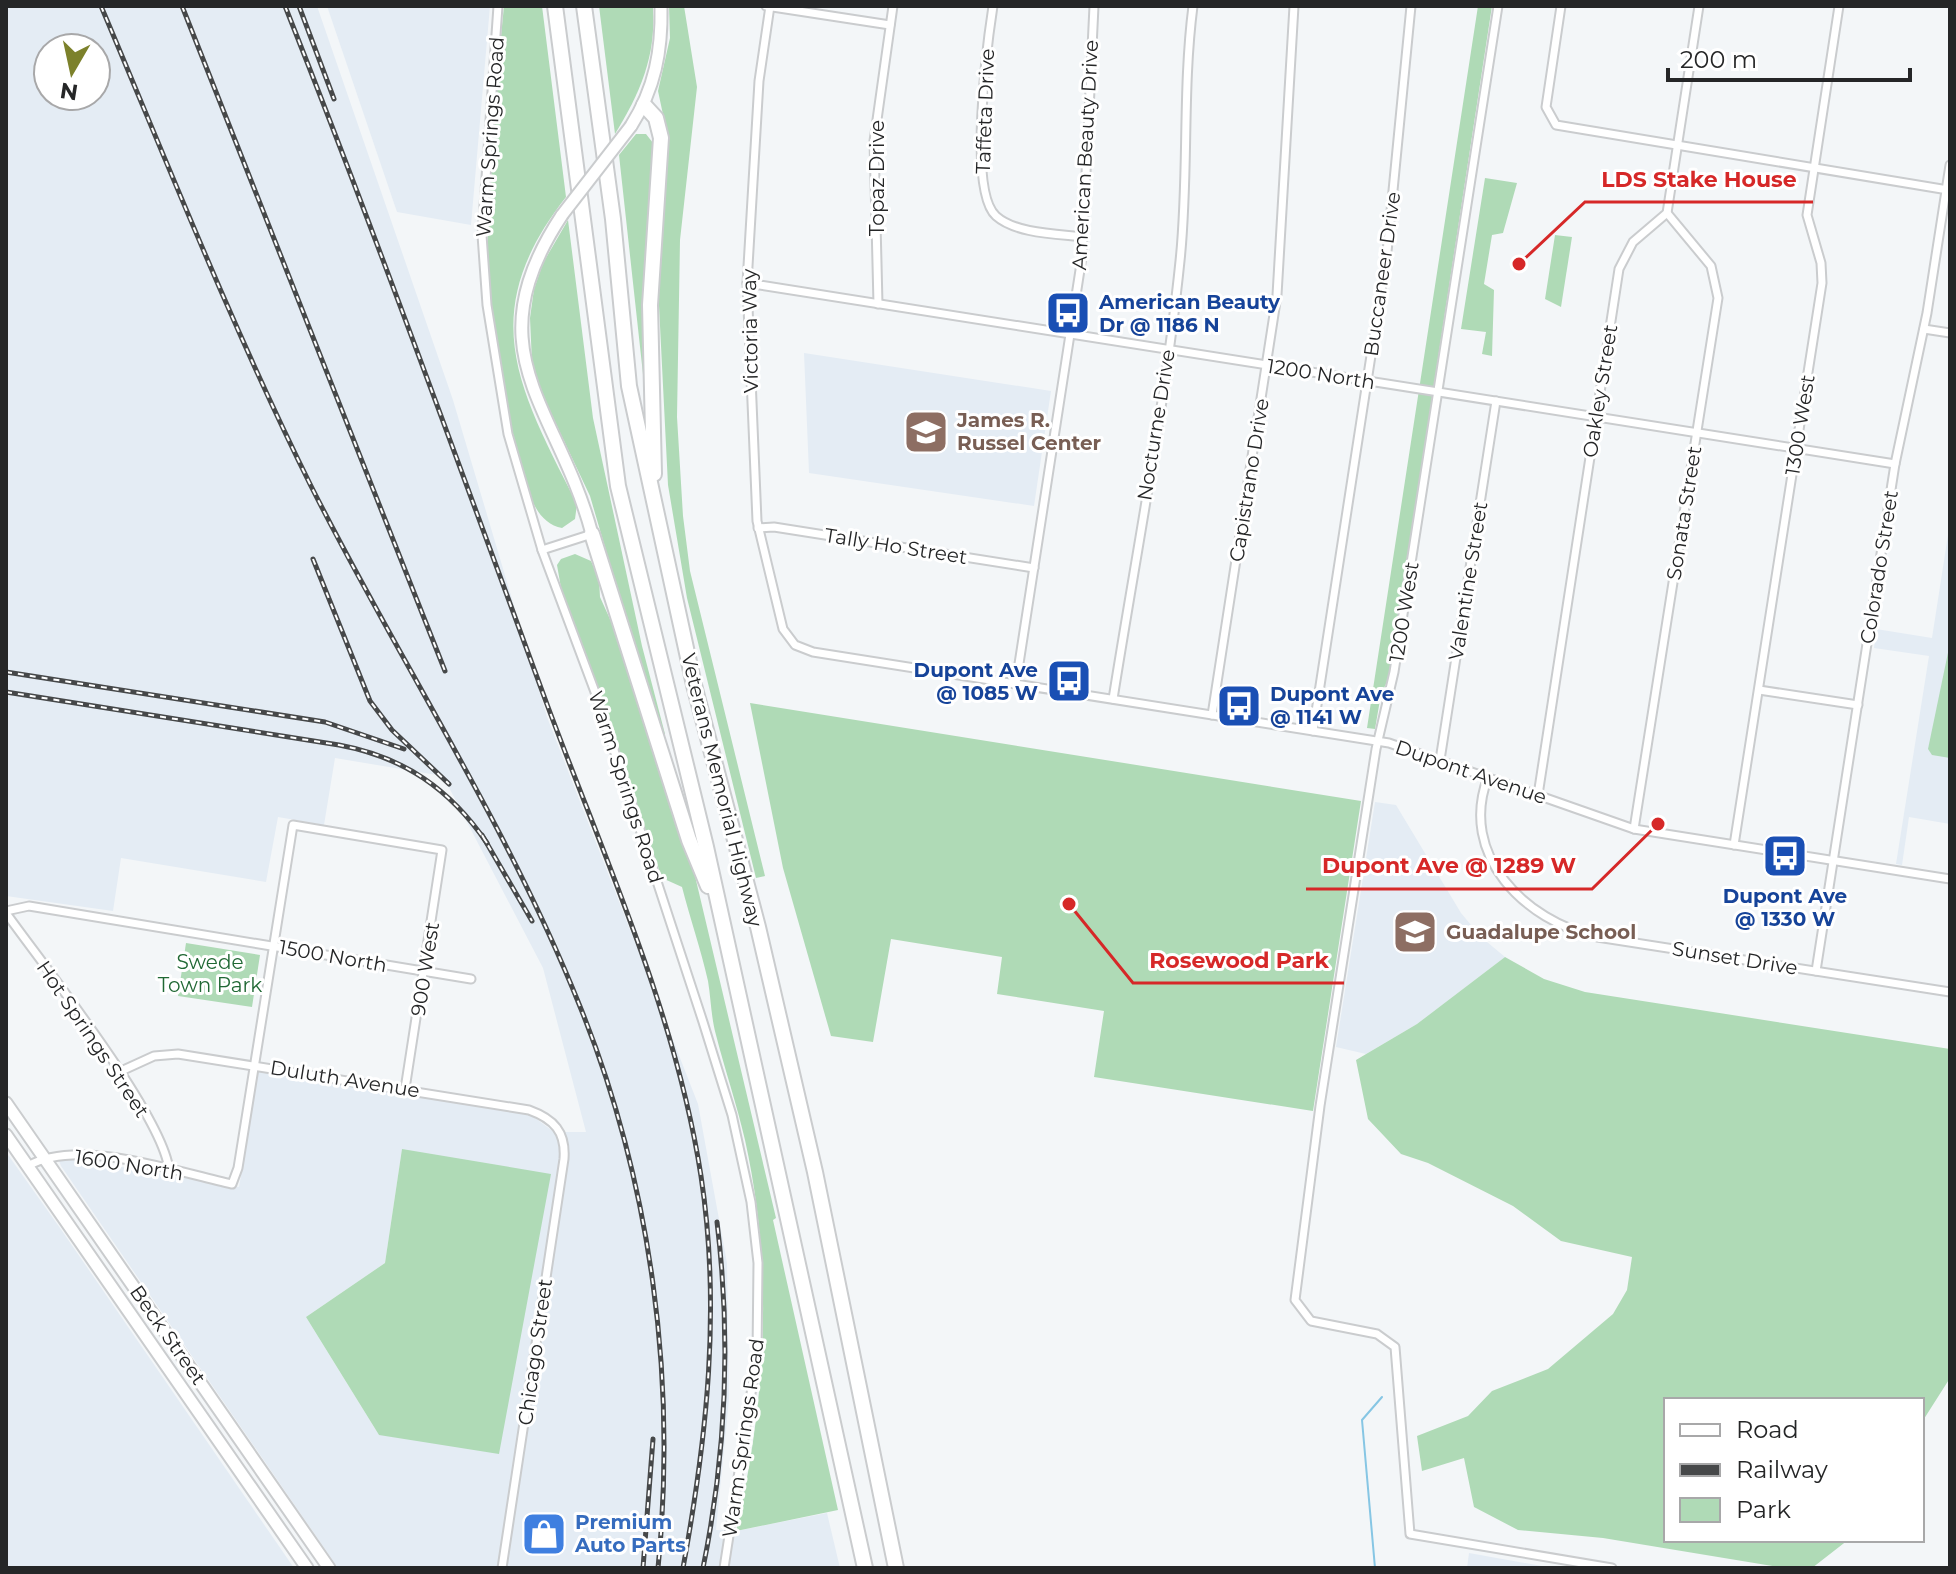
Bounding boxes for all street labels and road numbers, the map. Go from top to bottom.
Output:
street label: Warm Springs Road [471,36,509,238]
street label: American Beauty Drive [1067,39,1103,271]
street label: Taffeta Drive [971,48,999,174]
street label: Topaz Drive [865,120,889,236]
street label: Buccaneer Drive [1359,190,1405,358]
street label: Victoria Way [737,268,763,393]
street label: Oakley Street [1578,323,1622,459]
street label: Nocturne Drive [1132,348,1180,502]
street label: 1200 North [1265,354,1377,394]
street label: 1300 West [1780,373,1820,477]
street label: Capistrano Drive [1224,396,1274,564]
street label: Sonata Street [1662,444,1706,582]
street label: Colorado Street [1855,489,1903,645]
street label: Valentine Street [1444,500,1492,662]
street label: Tally Ho Street [823,523,969,569]
street label: 1200 West [1384,560,1424,664]
street label: Veterans Memorial Highway [676,651,768,929]
street label: Warm Springs Road [584,688,668,886]
street label: Dupont Avenue [1392,735,1550,809]
street label: 900 West [406,920,444,1018]
street label: 1500 North [277,935,389,977]
street label: Sunset Drive [1670,936,1800,980]
street label: Hot Springs Street [32,956,154,1122]
street label: Duluth Avenue [268,1055,422,1103]
street label: 1600 North [73,1145,185,1185]
street label: Chicago Street [513,1277,557,1427]
street label: Beck Street [125,1281,211,1389]
street label: Warm Springs Road [717,1337,769,1539]

